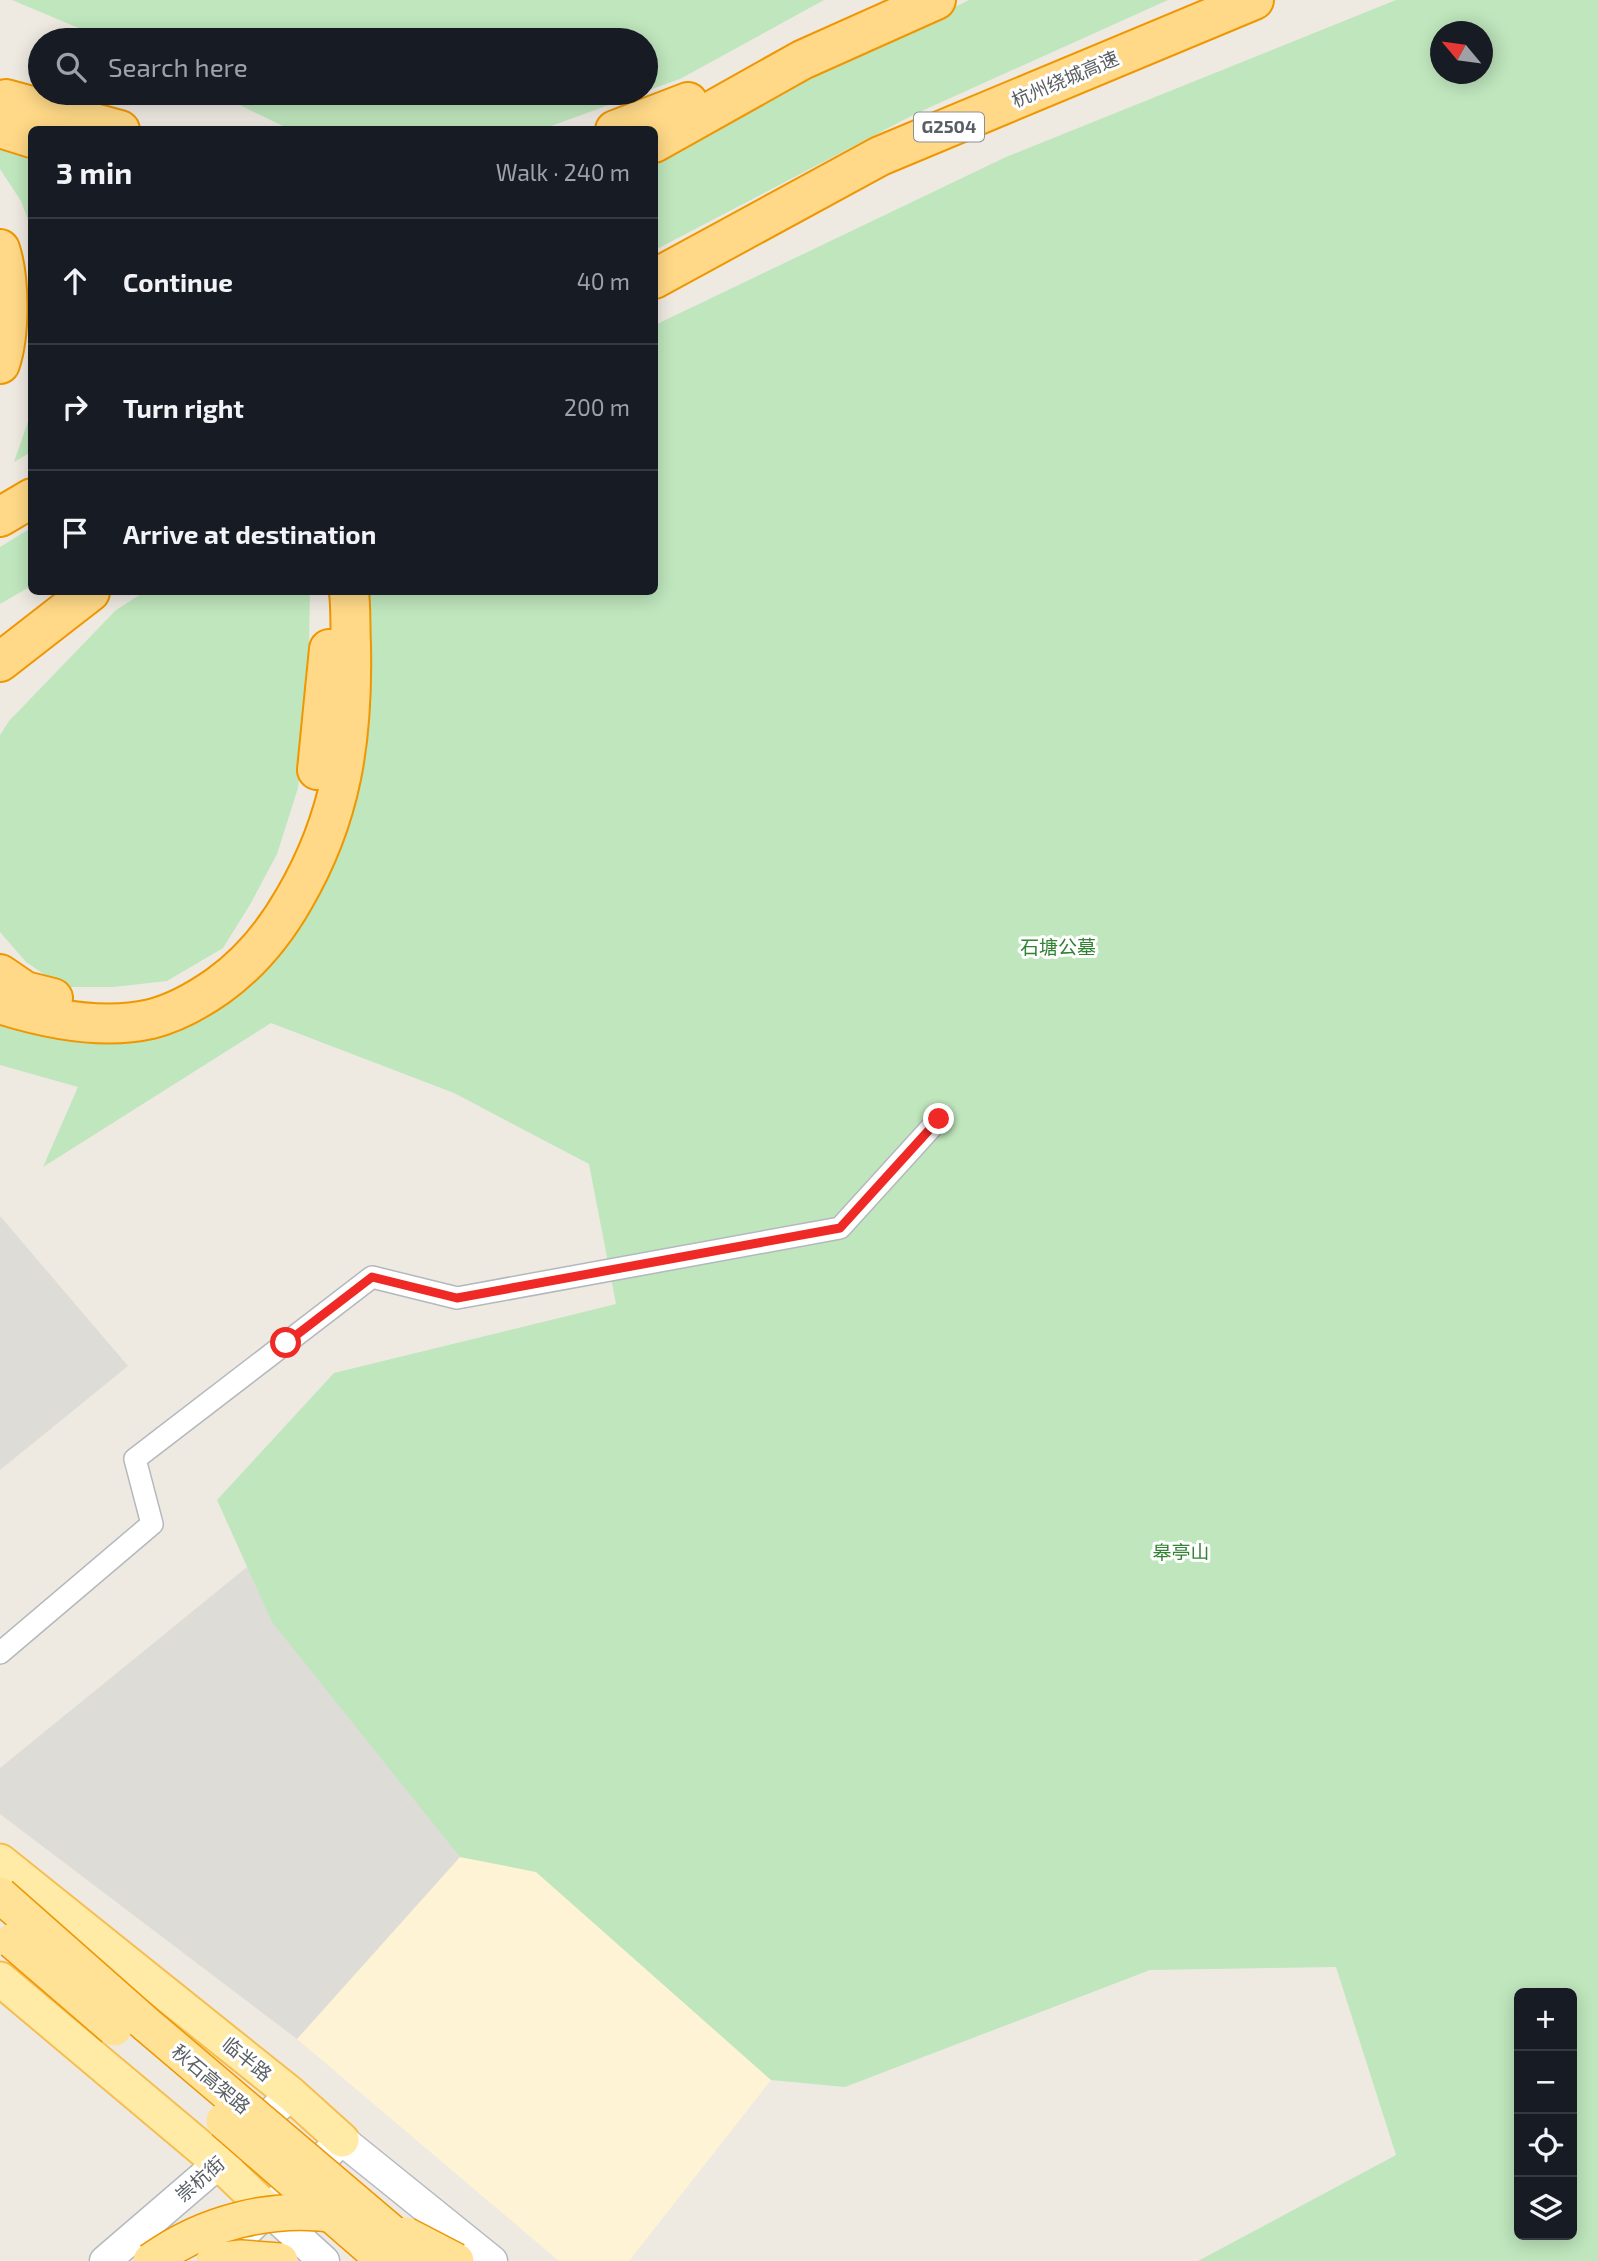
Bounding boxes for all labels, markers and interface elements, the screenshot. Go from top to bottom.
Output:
north arrow [1430,21,1493,84]
search box [28,28,658,105]
street label: 杭州绕城高速 [1008,46,1122,111]
icon: search [52,48,90,86]
text: Search here [108,51,248,82]
road number: G2504 [914,112,984,142]
text: 3 min [56,154,132,190]
text: Walk · 240 m [496,158,630,186]
icon: ahead [56,262,94,300]
text: Continue [123,266,233,297]
text: 40 m [577,267,630,295]
icon: right [56,388,94,426]
text: Turn right [123,392,244,423]
text: 200 m [564,393,630,421]
icon: arrive [56,514,94,552]
text: Arrive at destination [123,518,376,549]
park label: 石塘公墓 [1020,935,1096,958]
route end [923,1103,954,1134]
route start [270,1327,301,1358]
park label: 皋亭山 [1152,1540,1210,1563]
map controls [1514,1988,1577,2240]
button: + [1514,1988,1577,2051]
street label: 临半路 [218,2032,277,2085]
street label: 秋石高架路 [168,2039,255,2118]
button: − [1514,2051,1577,2114]
button: locate [1514,2114,1577,2177]
street label: 崇杭街 [171,2151,229,2206]
button: layers [1514,2177,1577,2240]

